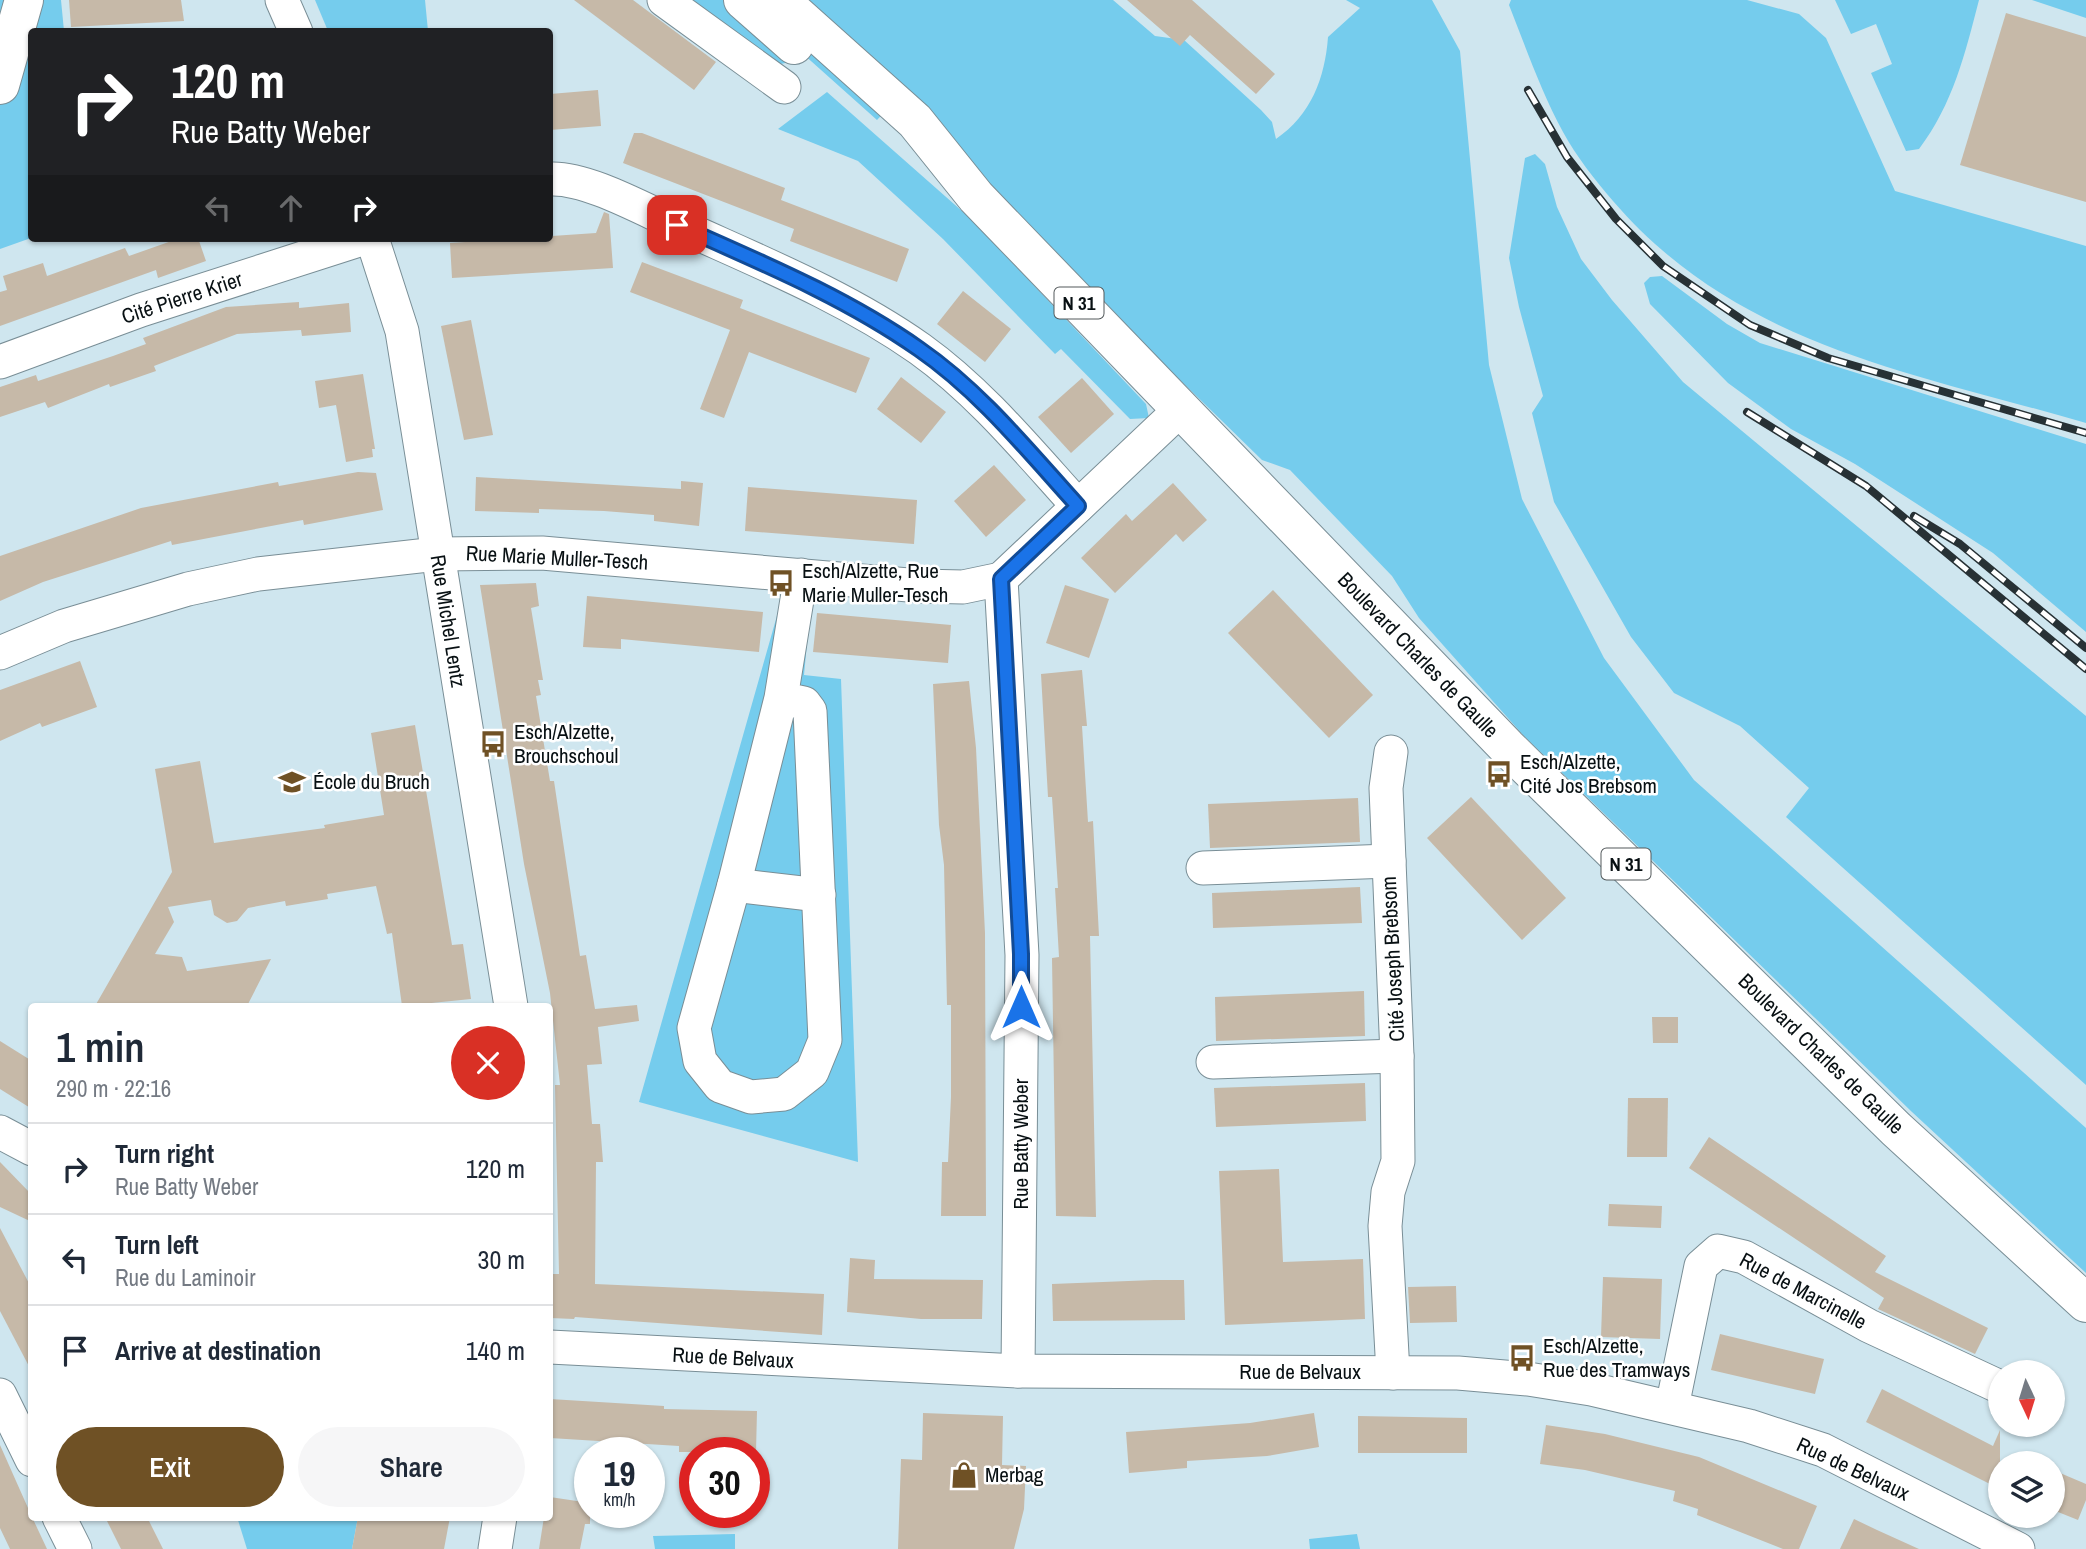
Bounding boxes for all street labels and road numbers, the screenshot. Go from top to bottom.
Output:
street label: Cité Pierre Krier [118,264,246,331]
road number: N 31 [1054,288,1104,318]
street label: Rue Marie Muller-Tesch [465,538,649,577]
street label: Rue Michel Lentz [424,552,473,690]
street label: Boulevard Charles de Gaulle [1331,565,1505,744]
road number: N 31 [1602,848,1650,880]
street label: Cité Joseph Brebsom [1374,876,1411,1042]
street label: Boulevard Charles de Gaulle [1732,967,1911,1141]
street label: Rue Batty Weber [1006,1078,1035,1209]
street label: Rue de Marcinelle [1735,1245,1872,1336]
street label: Rue de Belvaux [672,1340,795,1375]
street label: Rue de Belvaux [1239,1357,1361,1386]
street label: Rue de Belvaux [1792,1430,1915,1508]

